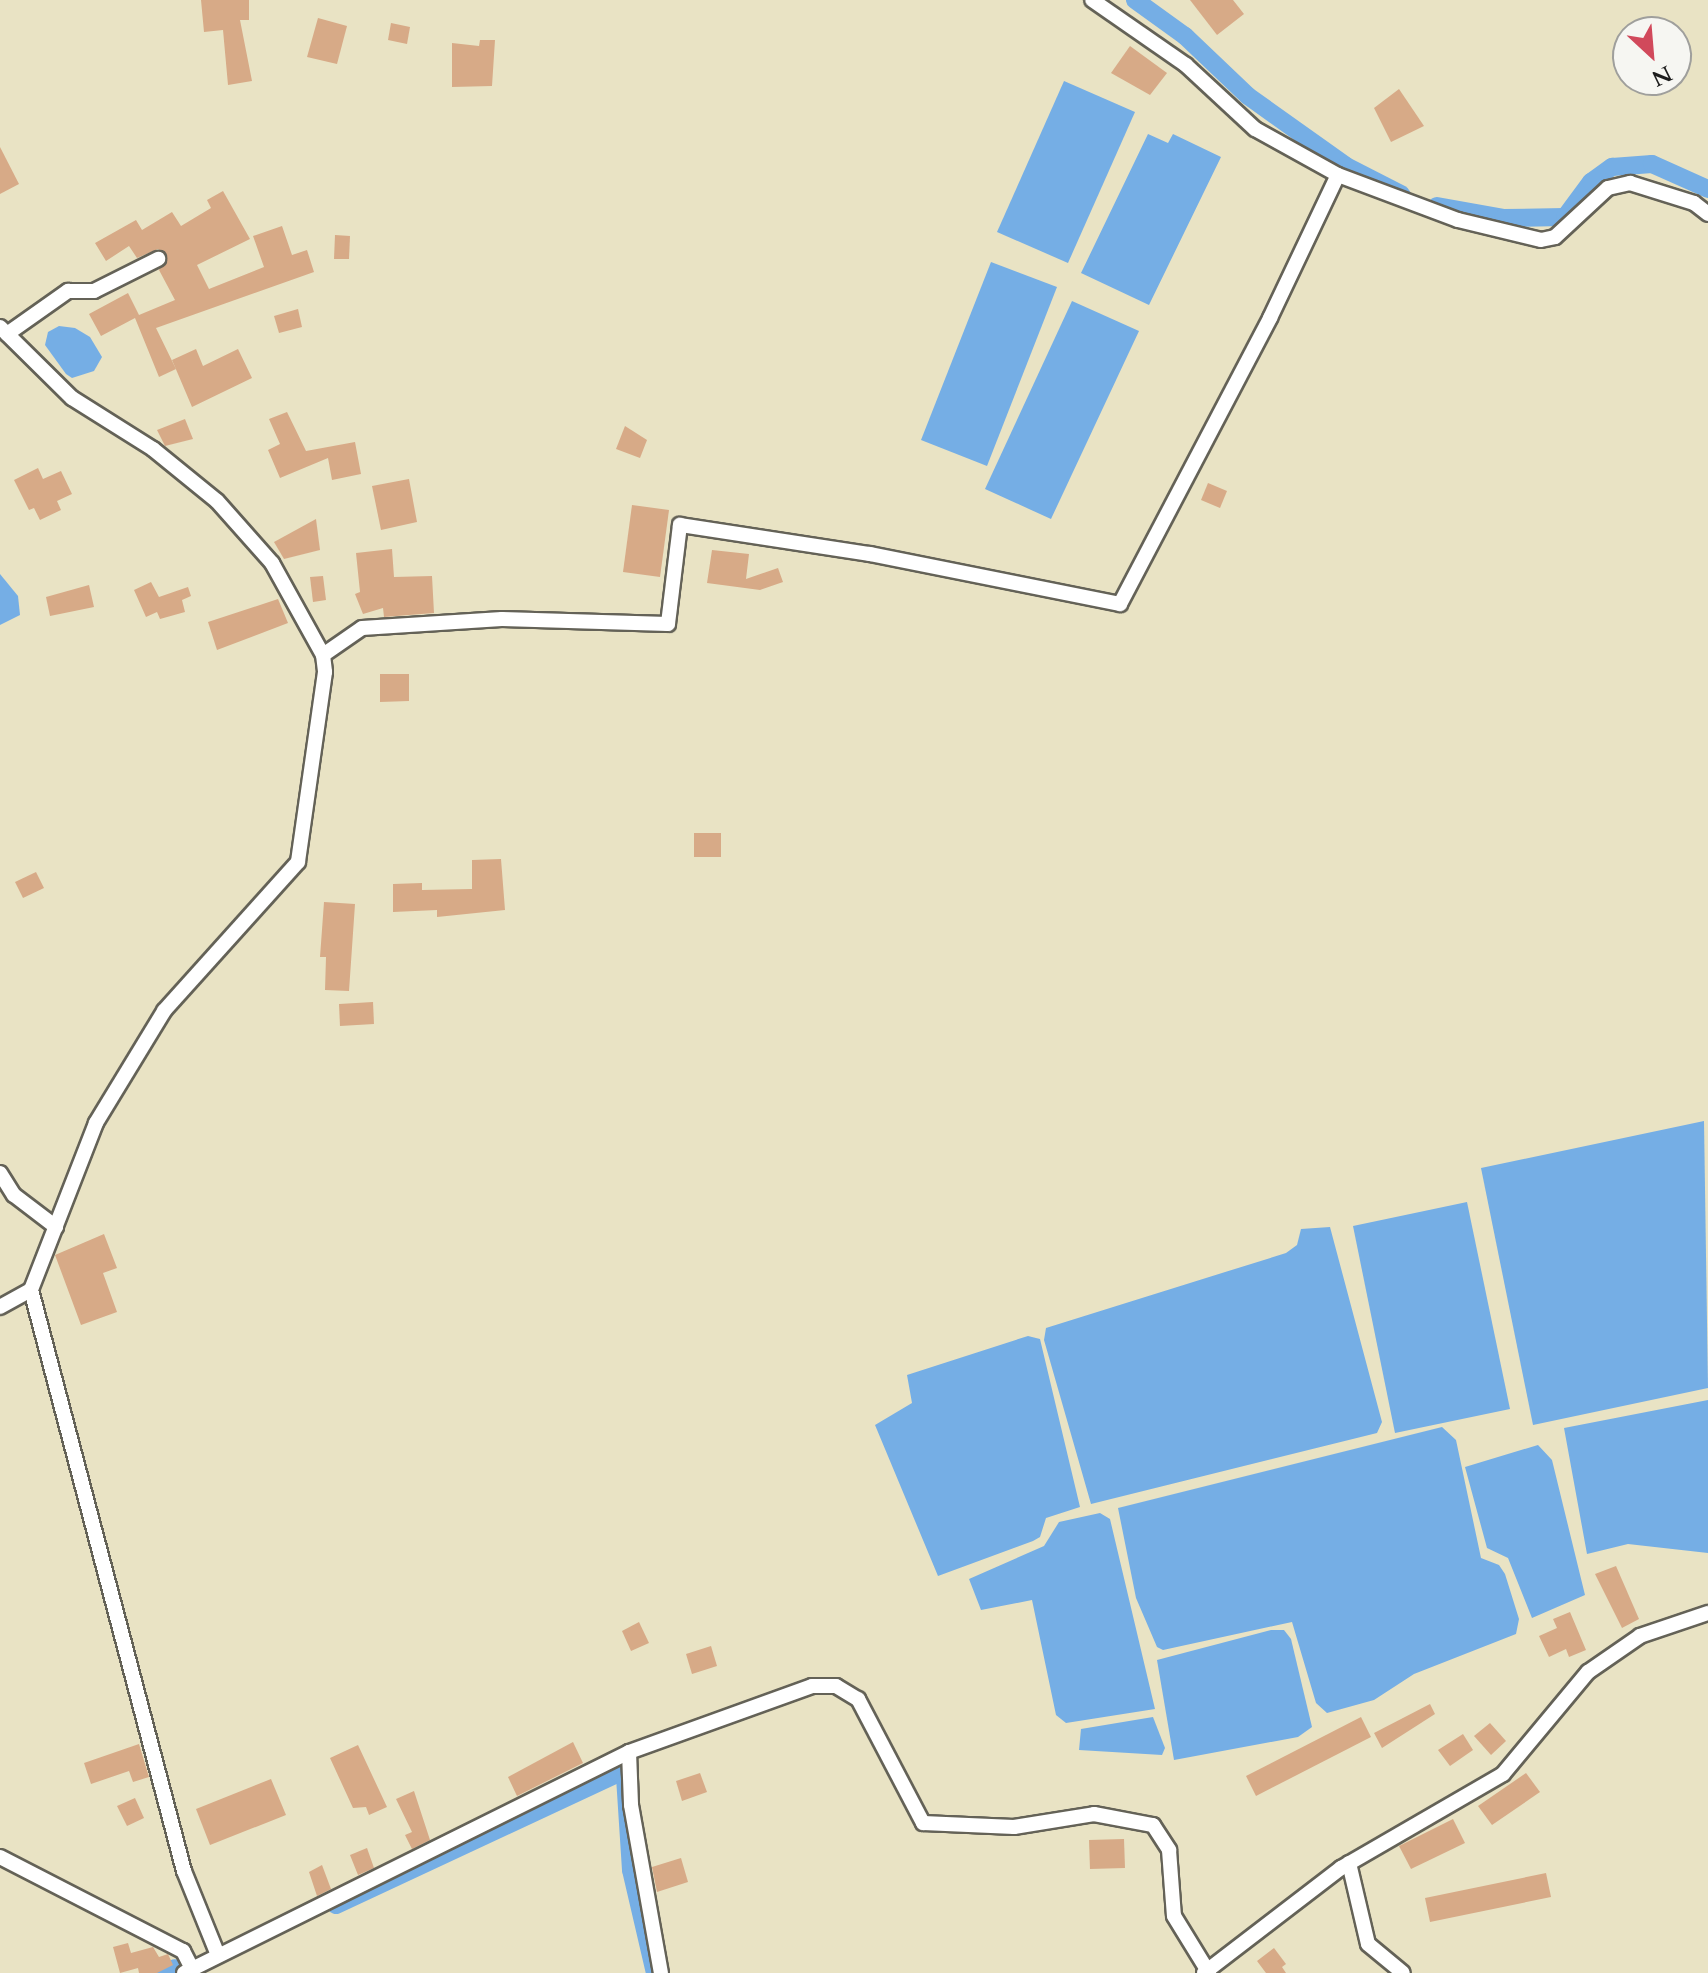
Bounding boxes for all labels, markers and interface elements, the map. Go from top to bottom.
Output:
north arrow [1612,16,1692,96]
text: N [1646,58,1677,93]

